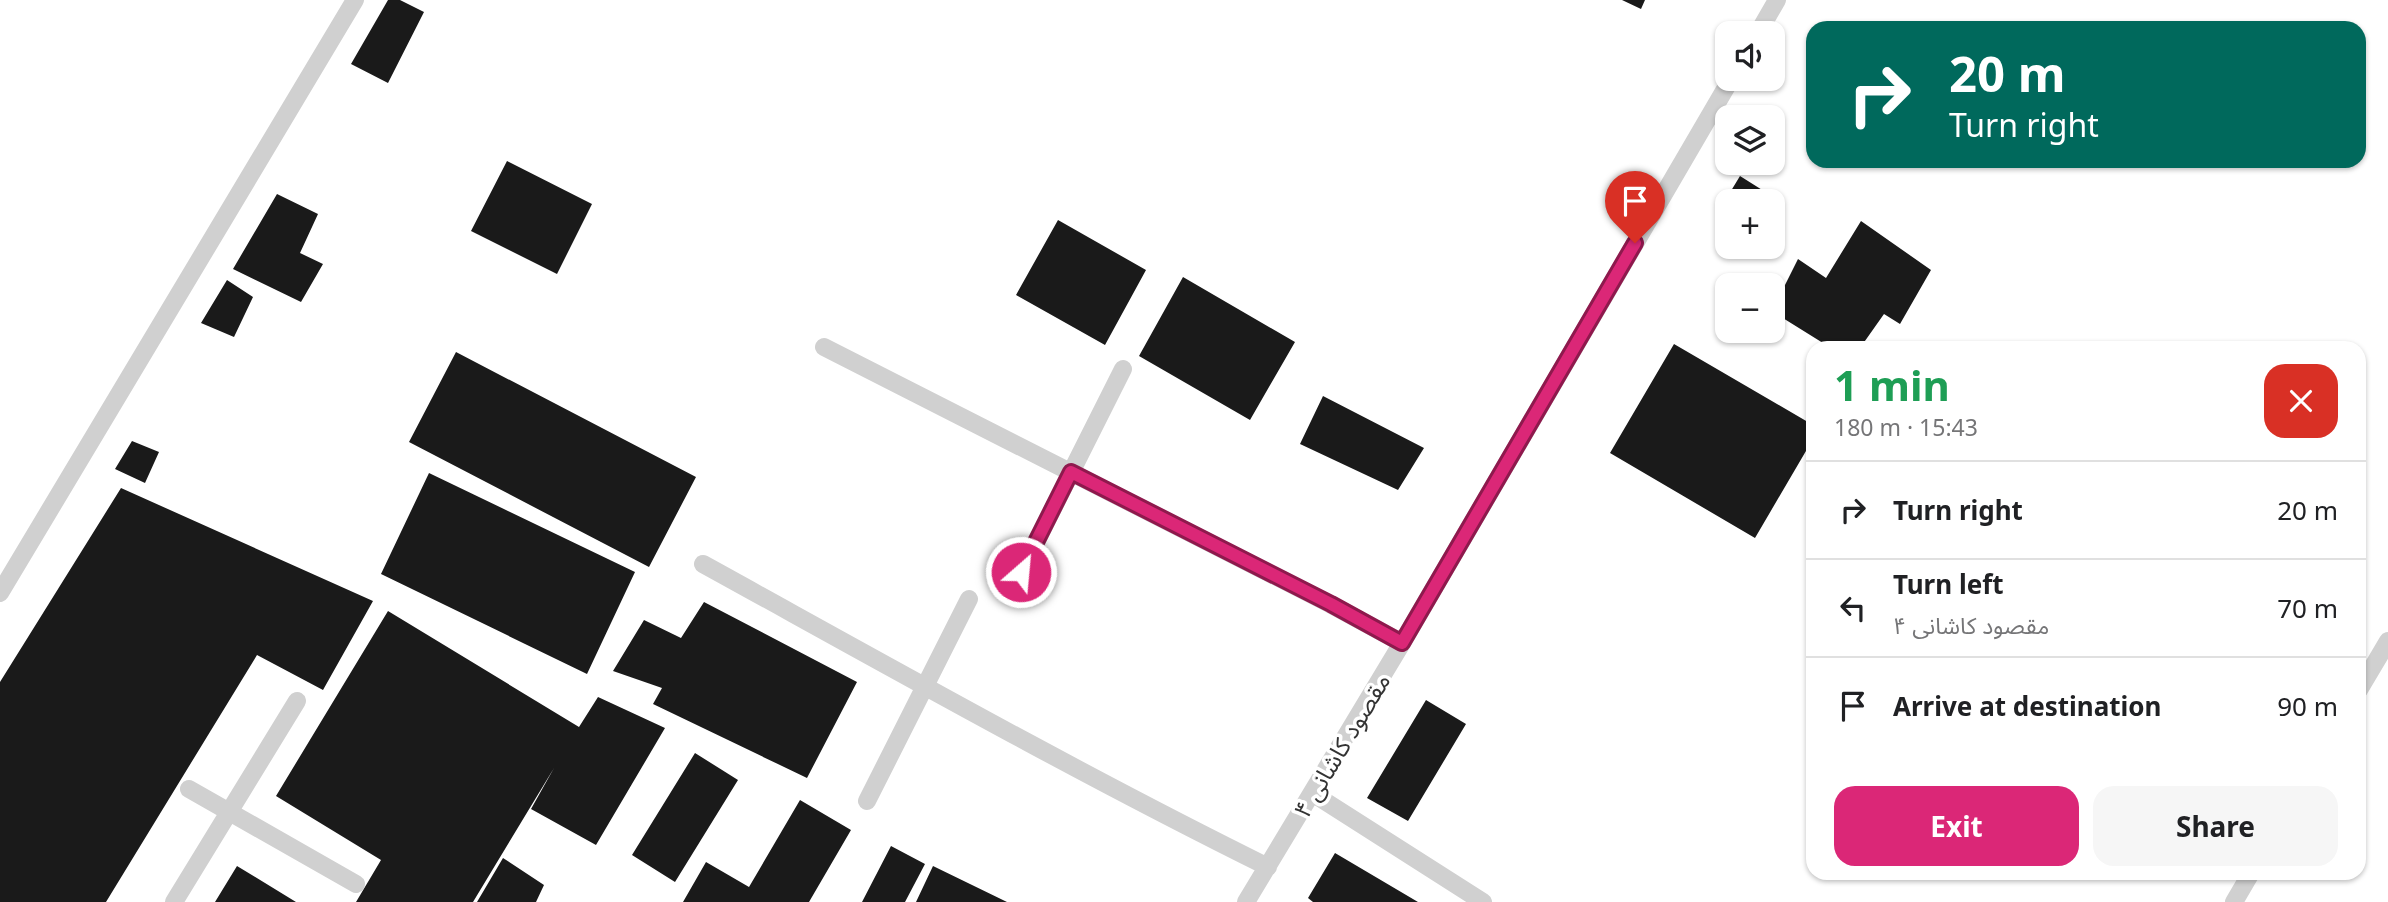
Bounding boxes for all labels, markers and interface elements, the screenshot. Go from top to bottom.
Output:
map controls [1715,21,1785,343]
button: sound [1715,21,1785,91]
text: 20 m [1949,40,2066,106]
icon: right [1834,49,1925,140]
text: Turn right [1949,103,2099,146]
button: layers [1715,105,1785,175]
pin [1605,171,1665,243]
icon: arrive [1616,182,1654,220]
button: + [1715,189,1785,259]
button: − [1715,273,1785,343]
text: 1 min [1834,356,1950,413]
button: close [2264,364,2338,438]
text: 180 m · 15:43 [1834,411,1978,443]
icon: right [1834,491,1872,529]
text: Turn right [1893,492,2023,528]
text: 20 m [2277,492,2338,528]
position arrow [984,535,1058,609]
text: Turn left [1893,566,2004,602]
icon: left [1834,589,1872,627]
text: 70 m [2277,590,2338,626]
text: مقصود کاشانی ۴ [1893,609,2049,641]
street label: مقصود کاشانی ۴ [1285,667,1397,823]
icon: arrive [1834,687,1872,725]
text: Arrive at destination [1893,688,2162,724]
text: 90 m [2277,688,2338,724]
button: Exit [1834,786,2079,866]
button: Share [2093,786,2338,866]

